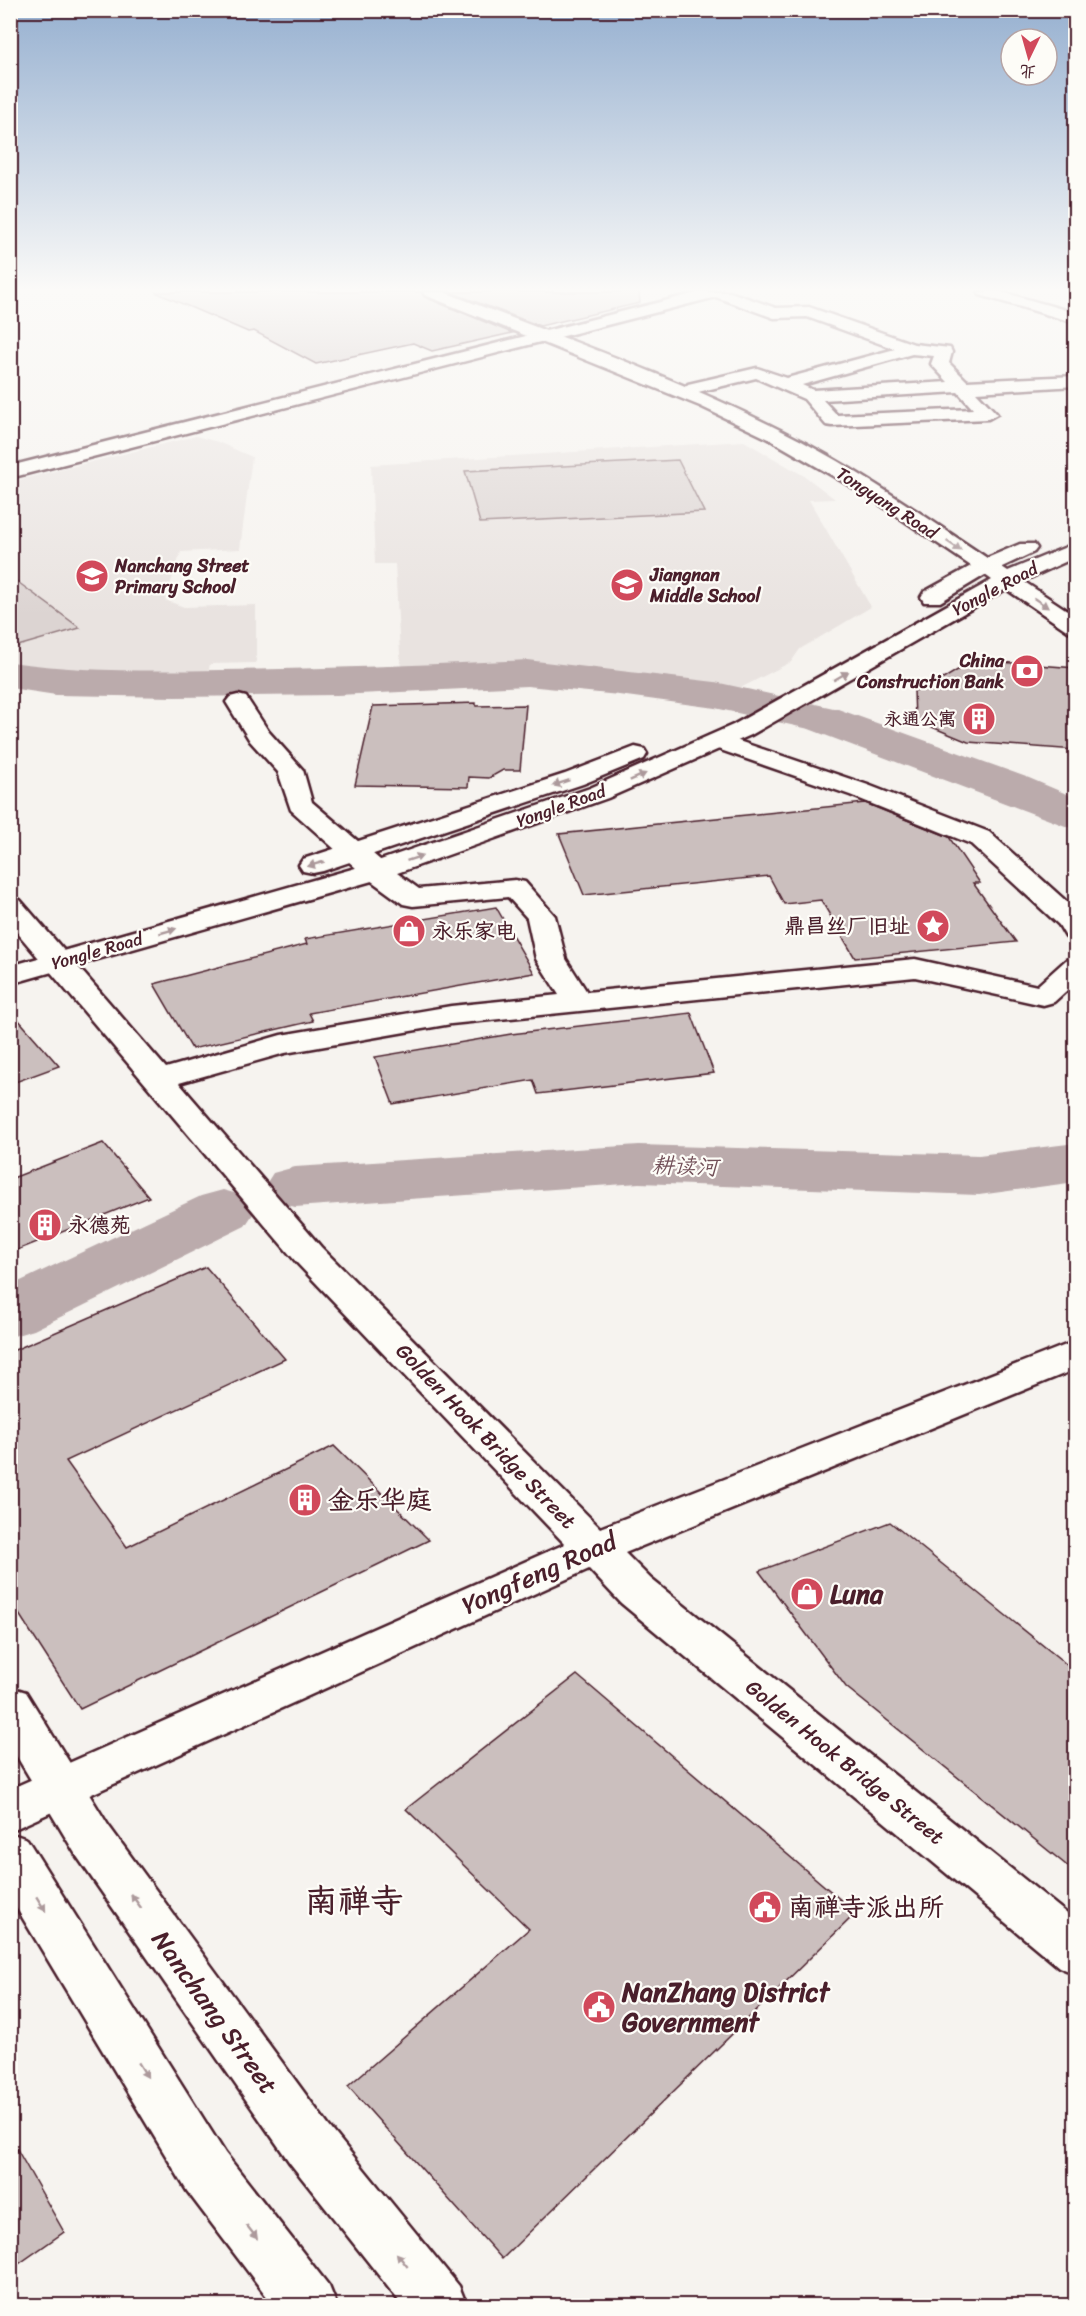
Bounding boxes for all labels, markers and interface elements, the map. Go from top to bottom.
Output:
north arrow [999,27,1059,87]
text: 北 [1018,56,1037,87]
street label: Tongyang Road [829,458,946,549]
one-way arrow [945,540,961,552]
place label: Nanchang Street Primary School [114,550,250,603]
street label: Yongle Road [946,552,1045,625]
school or university icon: Nanchang Street Primary School [74,558,110,594]
place label: Jiangnan Middle School [649,559,761,612]
school or university icon: Jiangnan Middle School [609,567,645,603]
one-way arrow [1033,597,1049,609]
place label: China Construction Bank [856,645,1005,698]
bank icon: China Construction Bank [1009,653,1045,689]
one-way arrow [833,671,850,681]
building icon: 永通公寓 [961,701,997,737]
place label: 永通公寓 [884,703,956,735]
one-way arrow [629,771,647,781]
street label: Yongle Road [512,774,612,837]
one-way arrow [552,779,570,788]
one-way arrow [406,852,424,862]
one-way arrow [307,860,325,870]
place label: 鼎昌丝厂旧址 [784,907,910,945]
place icon: 鼎昌丝厂旧址 [915,908,951,944]
place label: 永乐家电 [432,912,516,950]
shop icon: 永乐家电 [391,913,427,949]
street label: Yongle Road [48,922,148,979]
one-way arrow [159,925,177,935]
water label: 耕读河 [651,1145,722,1187]
place label: 永德苑 [68,1206,131,1244]
building icon: 永德苑 [27,1207,63,1243]
street label: Golden Hook Bridge Street [386,1334,586,1538]
place label: 金乐华庭 [328,1477,432,1523]
building icon: 金乐华庭 [287,1482,323,1518]
street label: Yongfeng Road [454,1517,626,1628]
place label: Luna [830,1571,884,1617]
shop icon: Luna [789,1576,825,1612]
street label: Golden Hook Bridge Street [737,1669,953,1855]
district label: 南禅寺 [305,1872,404,1930]
place label: 南禅寺派出所 [788,1884,944,1930]
public building icon: 南禅寺派出所 [747,1889,783,1925]
one-way arrow [130,1894,142,1910]
one-way arrow [36,1896,47,1912]
street label: Nanchang Street [139,1920,291,2104]
place label: NanZhang District Government [621,1969,831,2045]
public building icon: NanZhang District Government [581,1989,617,2025]
one-way arrow [138,2062,149,2078]
one-way arrow [246,2224,258,2239]
one-way arrow [396,2252,409,2268]

